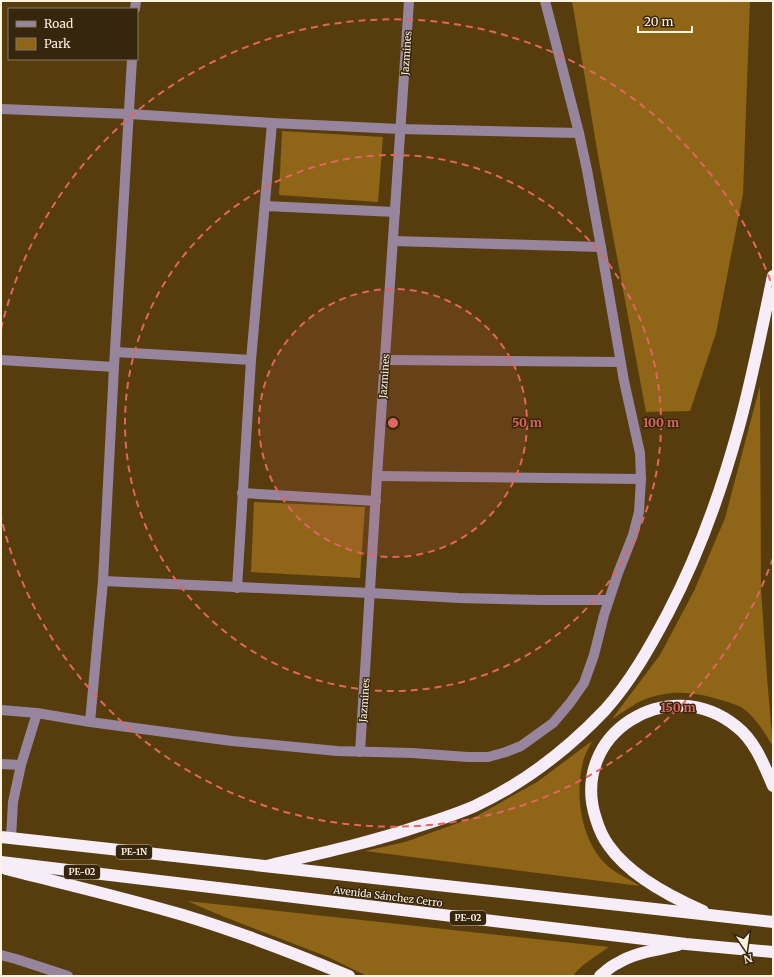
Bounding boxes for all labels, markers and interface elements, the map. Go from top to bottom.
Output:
legend [8,8,138,60]
scale bar [638,8,692,34]
text: 20 m [644,14,673,29]
text: Road [44,16,73,31]
street label: Jazmines [398,30,415,77]
text: Park [44,36,71,51]
street label: Jazmines [376,353,393,400]
text: 50 m [512,415,542,430]
text: 100 m [643,415,679,430]
centre of rings [386,416,400,430]
street label: Jazmines [356,677,373,724]
text: 150 m [661,700,696,715]
road number: PE-1N [116,845,152,859]
road number: PE-02 [64,865,100,879]
street label: Avenida Sánchez Cerro [332,883,443,910]
road number: PE-02 [450,911,486,925]
north arrow [726,929,766,969]
text: N [742,951,754,967]

